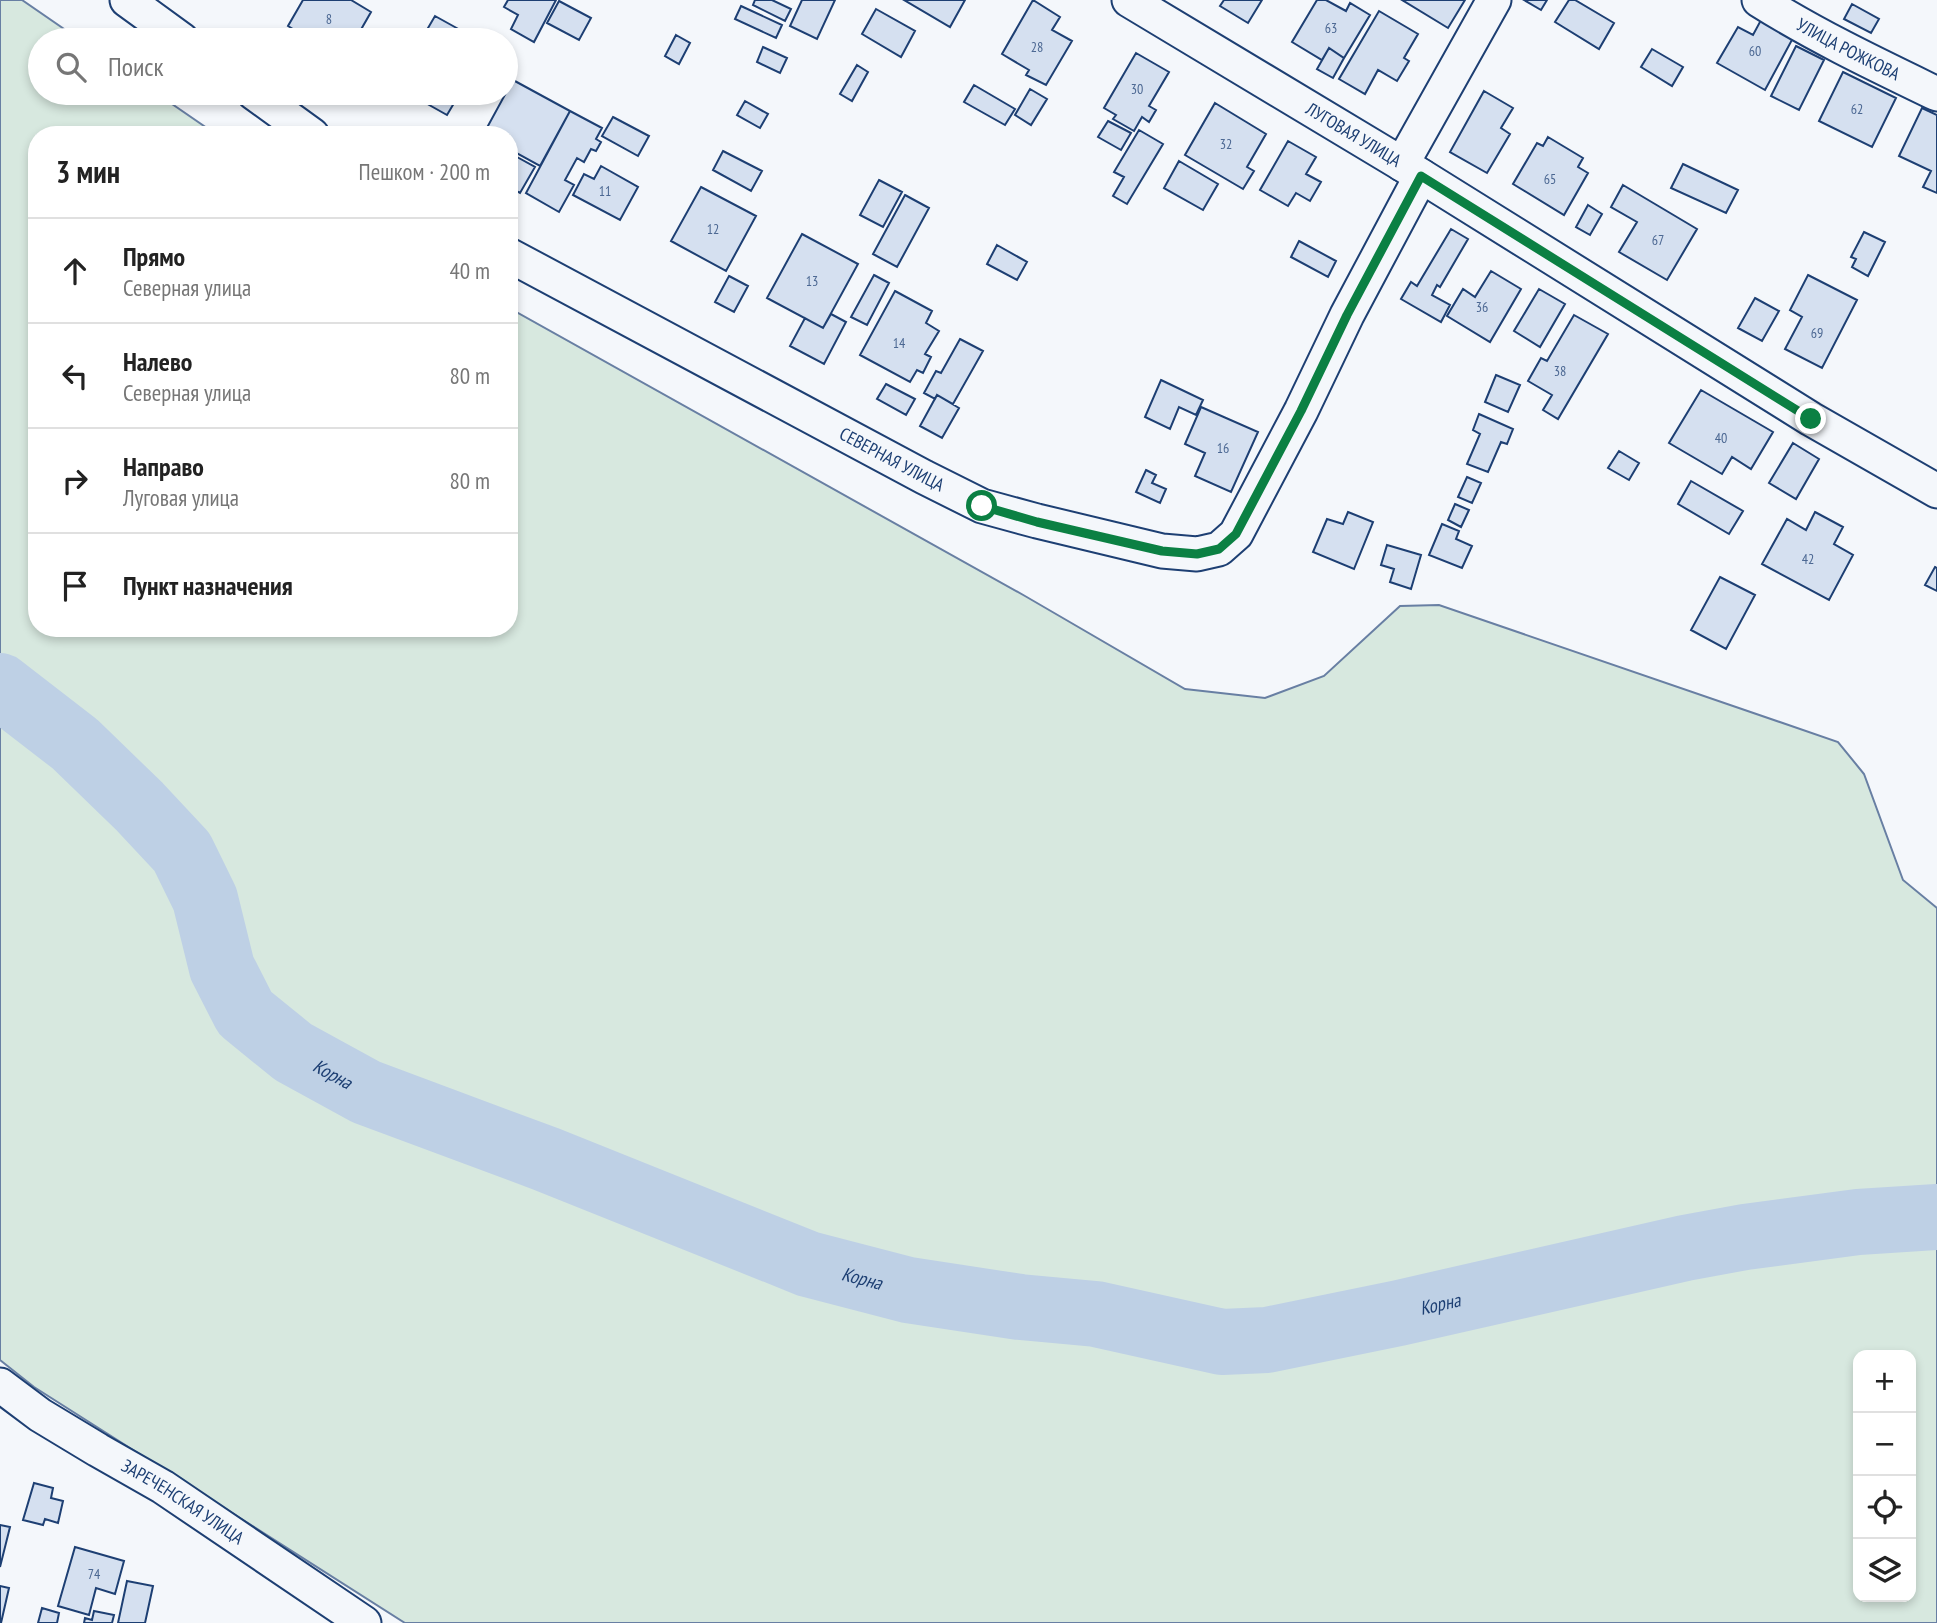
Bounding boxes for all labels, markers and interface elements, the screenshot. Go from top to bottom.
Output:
house number: 8 [326,10,332,28]
street label: УЛИЦА РОЖКОВА [1793,13,1904,85]
house number: 63 [1325,19,1337,37]
search box [28,28,518,105]
house number: 28 [1031,38,1043,56]
house number: 60 [1749,42,1761,60]
icon: search [52,48,90,86]
text: Поиск [108,50,164,83]
house number: 30 [1131,80,1143,98]
street label: ЛУГОВАЯ УЛИЦА [1301,97,1406,172]
house number: 62 [1851,100,1863,118]
house number: 32 [1220,135,1232,153]
text: 3 мин [56,152,120,191]
text: Пешком · 200 m [359,157,490,186]
house number: 65 [1544,170,1556,188]
house number: 11 [599,182,611,200]
house number: 12 [707,220,719,238]
house number: 67 [1652,231,1664,249]
text: Прямо [123,240,185,273]
icon: ahead [56,252,94,290]
text: 40 m [449,256,490,285]
house number: 13 [806,272,818,290]
text: Северная улица [123,273,251,302]
house number: 36 [1476,298,1488,316]
house number: 69 [1811,324,1823,342]
house number: 14 [893,334,906,352]
text: Налево [123,345,192,378]
icon: left [56,357,94,395]
text: 80 m [449,361,490,390]
house number: 38 [1554,362,1566,380]
text: Северная улица [123,378,251,407]
route end [1795,403,1826,434]
street label: СЕВЕРНАЯ УЛИЦА [836,422,949,496]
house number: 40 [1715,429,1727,447]
house number: 16 [1217,439,1229,457]
text: Направо [123,450,204,483]
icon: right [56,462,94,500]
text: 80 m [449,466,490,495]
text: Луговая улица [123,483,239,512]
route start [966,490,997,521]
house number: 42 [1802,550,1814,568]
icon: arrive [56,567,94,605]
text: Пункт назначения [123,569,293,602]
water label: Корна [309,1053,358,1095]
water label: Корна [839,1261,886,1295]
water label: Корна [1417,1287,1464,1320]
map controls [1853,1350,1916,1602]
button: + [1853,1350,1916,1413]
button: − [1853,1413,1916,1476]
street label: ЗАРЕЧЕНСКАЯ УЛИЦА [118,1454,249,1550]
button: locate [1853,1476,1916,1539]
button: layers [1853,1539,1916,1602]
house number: 74 [88,1565,101,1583]

